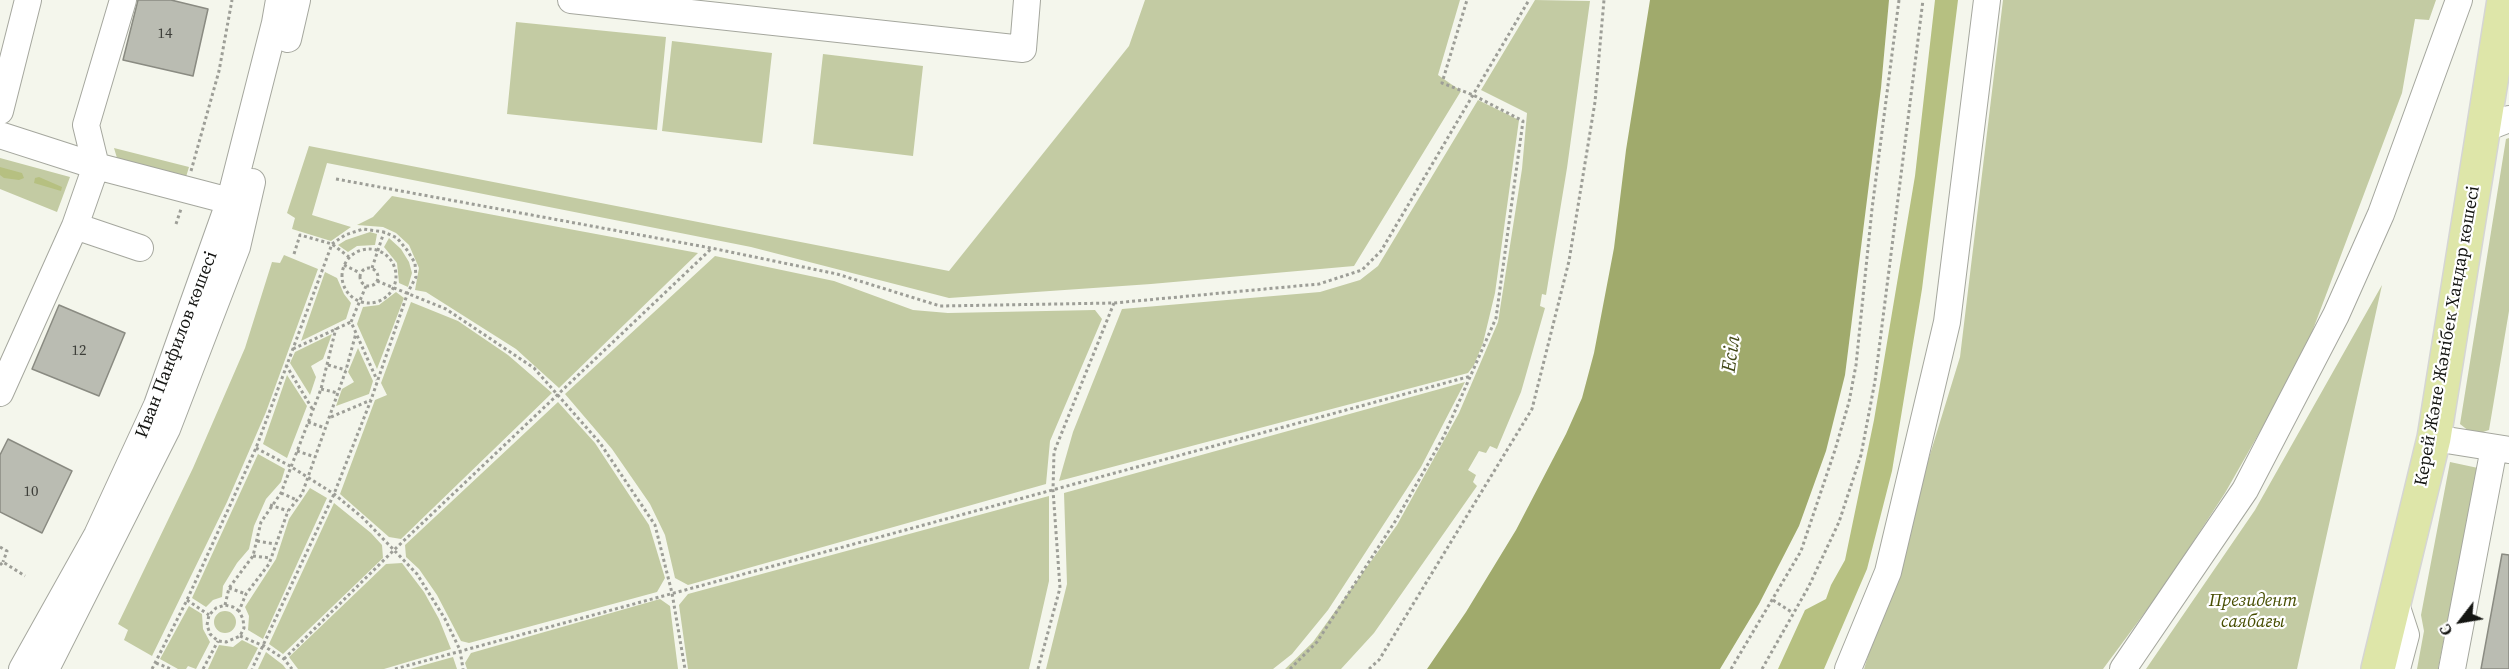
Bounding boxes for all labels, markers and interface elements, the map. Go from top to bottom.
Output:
house number: 14 [158,25,172,43]
street label: Керей Және Жәнібек Хандар көшесі [2411,184,2485,488]
street label: Иван Панфилов көшесі [131,248,223,442]
water label: Есіл [1718,334,1746,374]
house number: 12 [72,342,86,360]
house number: 10 [24,483,38,501]
park label: Президент саябағы [2209,590,2297,632]
north arrow [2431,591,2491,651]
text: С [2434,620,2458,640]

